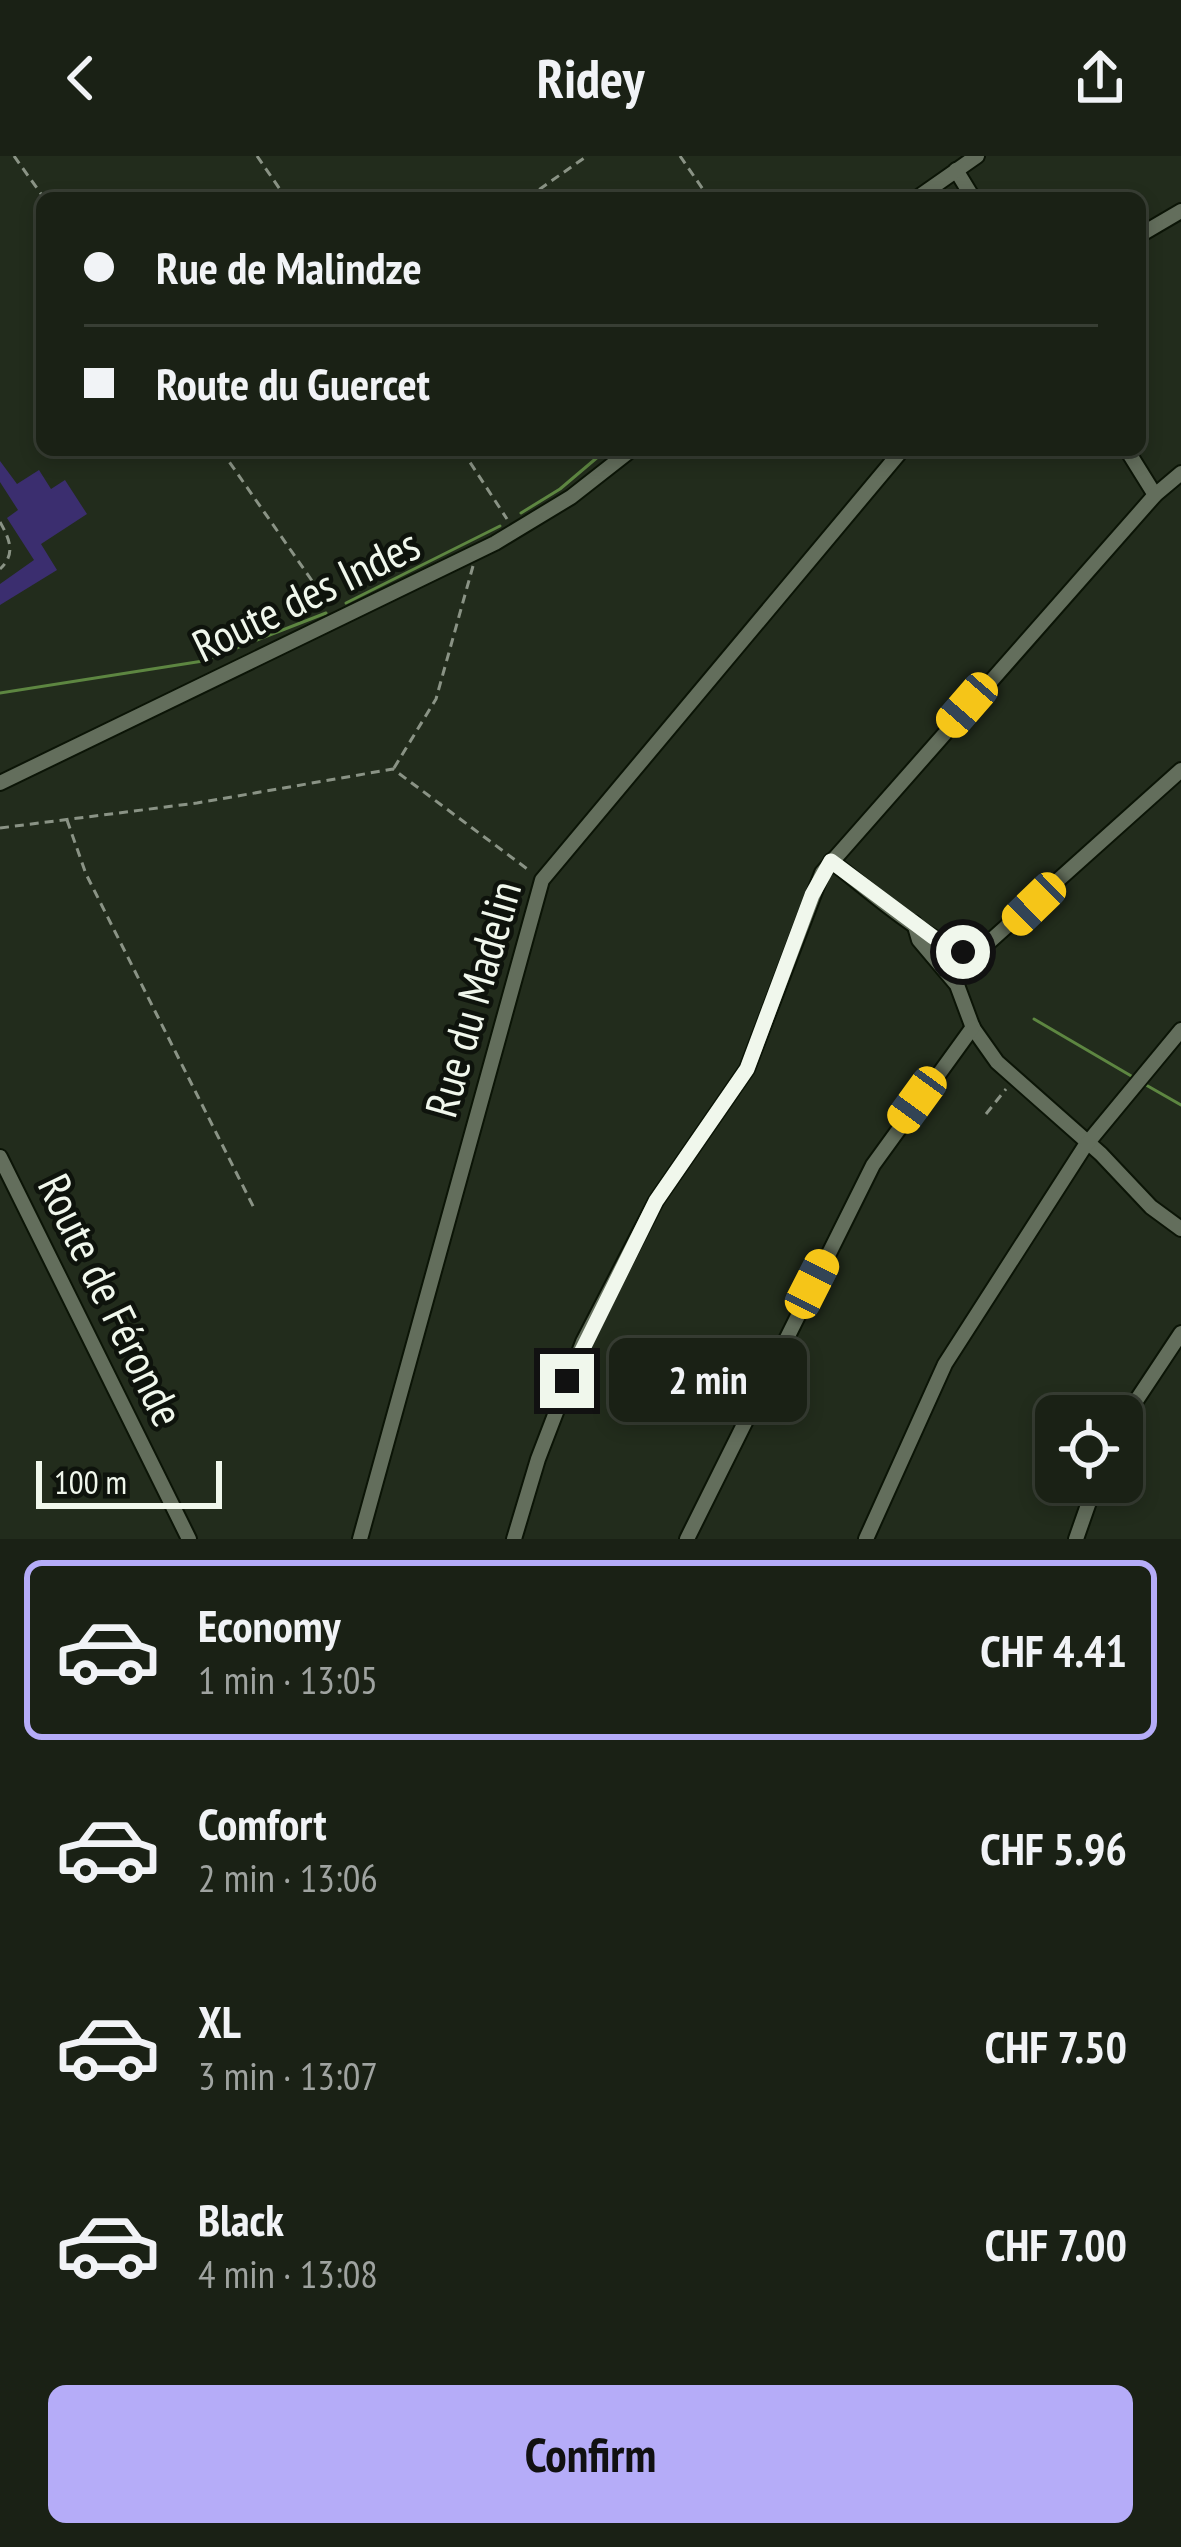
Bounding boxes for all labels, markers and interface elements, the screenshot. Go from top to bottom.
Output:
text: Ridey [537,43,644,113]
icon: back [48,45,114,111]
icon: share [1067,45,1133,111]
text: Rue de Malindze [156,238,422,296]
text: Route du Guercet [156,354,430,412]
street label: Route des Indes [183,514,429,674]
car [930,666,1004,744]
car [996,866,1072,942]
street label: Rue du Madelin [411,874,533,1123]
route start [936,925,990,979]
car [881,1060,953,1140]
street label: Route de Féronde [26,1164,198,1435]
car [780,1244,844,1324]
callout: 2 min [609,1339,807,1423]
route end [540,1354,594,1408]
text: 2 min [669,1354,747,1405]
map controls [1035,1395,1143,1503]
button: locate [1035,1395,1143,1503]
scale bar [36,1455,222,1508]
text: 100 m [54,1460,127,1503]
icon: car [54,1596,162,1704]
text: Economy [198,1596,341,1654]
text: CHF 4.41 [980,1621,1127,1679]
text: 1 min · 13:05 [198,1654,378,1705]
icon: car [54,1794,162,1902]
text: Comfort [198,1794,327,1852]
text: CHF 5.96 [980,1819,1127,1877]
text: 2 min · 13:06 [198,1852,378,1903]
icon: car [54,1992,162,2100]
text: XL [198,1992,241,2050]
text: CHF 7.50 [985,2017,1127,2075]
text: 3 min · 13:07 [198,2050,378,2101]
icon: car [54,2190,162,2298]
text: Black [198,2190,284,2248]
text: CHF 7.00 [985,2215,1127,2273]
text: 4 min · 13:08 [198,2248,378,2299]
button: Confirm [48,2385,1133,2523]

